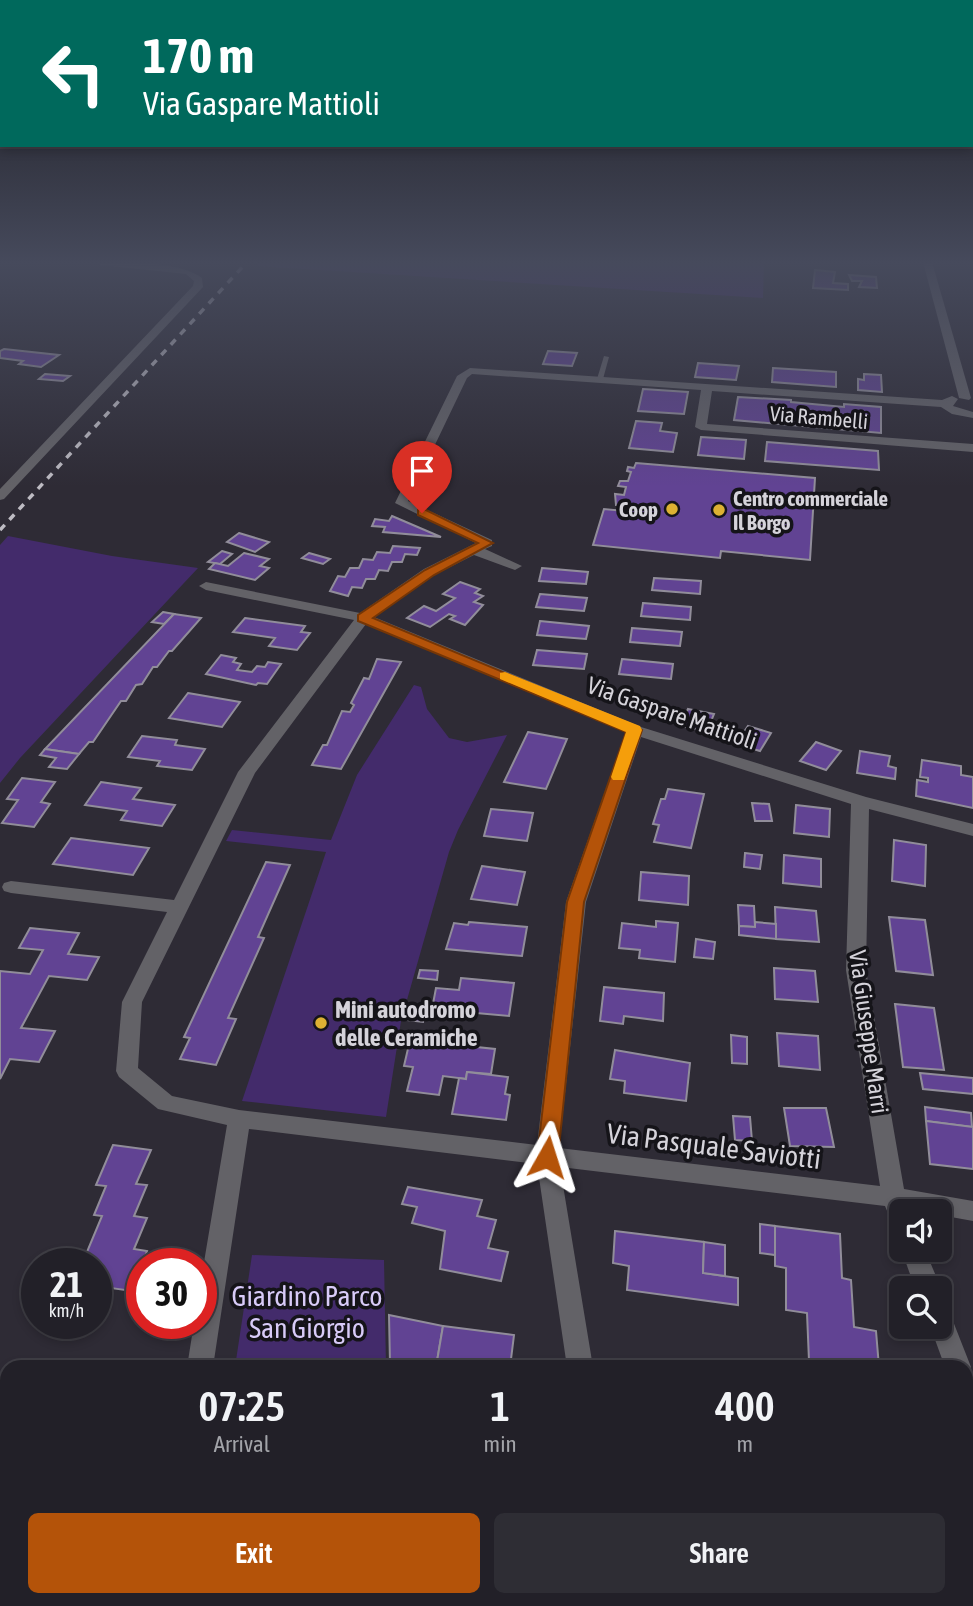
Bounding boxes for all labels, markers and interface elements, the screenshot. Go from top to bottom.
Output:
text: 170 m [143,27,254,83]
icon: left [28,28,119,119]
text: Via Gaspare Mattioli [143,85,380,122]
street label: Via Rambelli [769,401,869,433]
pin [392,441,452,513]
icon: arrive [403,452,441,490]
place label: Centro commerciale Il Borgo [733,486,888,534]
place label: Coop [619,497,658,521]
marker: Coop [664,501,680,517]
marker: Centro commerciale Il Borgo [711,502,727,518]
street label: Via Gaspare Mattioli [584,671,760,755]
street label: Via Giuseppe Marri [844,949,894,1115]
place label: Mini autodromo delle Ceramiche [335,996,478,1051]
marker: Mini autodromo delle Ceramiche [313,1015,329,1031]
street label: Via Pasquale Saviotti [605,1117,823,1175]
position arrow [510,1120,584,1194]
map controls [889,1199,952,1339]
button: sound [889,1199,952,1262]
speed limit sign: 30 [126,1248,217,1339]
text: 21 [50,1264,83,1304]
button: search [889,1276,952,1339]
park label: Giardino Parco San Giorgio [232,1280,382,1344]
text: km/h [49,1300,84,1321]
text: 07:25 [199,1382,285,1430]
text: 1 [490,1382,510,1430]
text: 400 [715,1382,774,1430]
text: Arrival [214,1431,270,1457]
text: min [484,1431,517,1457]
text: m [737,1431,753,1457]
button: Exit [28,1513,480,1593]
button: Share [494,1513,945,1593]

